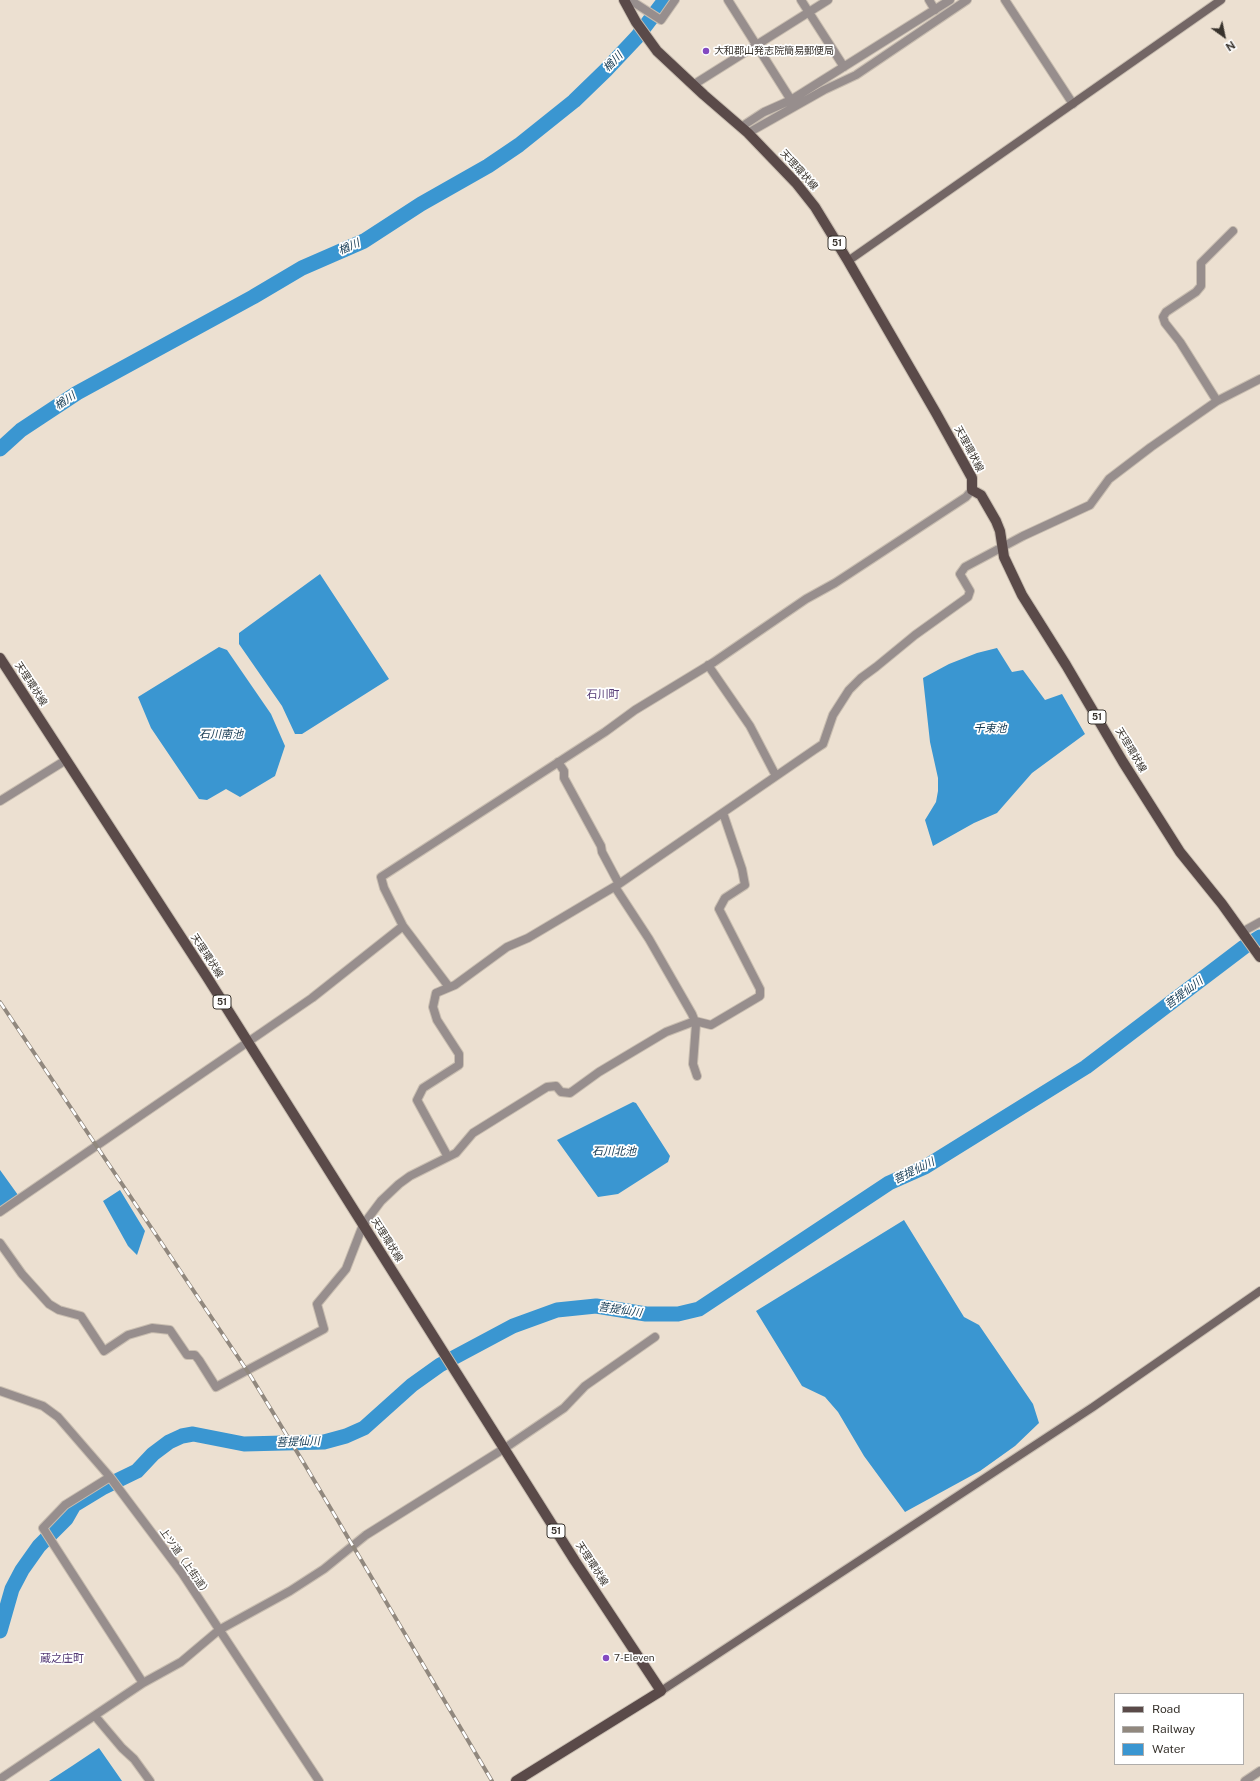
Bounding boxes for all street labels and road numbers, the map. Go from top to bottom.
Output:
street label: 天理環状線 [778,147,820,193]
road number: 51 [828,236,846,250]
street label: 天理環状線 [952,424,986,474]
street label: 天理環状線 [12,660,50,708]
road number: 51 [1088,710,1106,724]
street label: 天理環状線 [1113,725,1149,775]
street label: 天理環状線 [188,932,226,980]
road number: 51 [213,995,231,1009]
street label: 天理環状線 [369,1216,405,1264]
road number: 51 [547,1524,565,1538]
street label: 上ツ道（上街道） [157,1526,213,1598]
street label: 天理環状線 [573,1540,611,1588]

